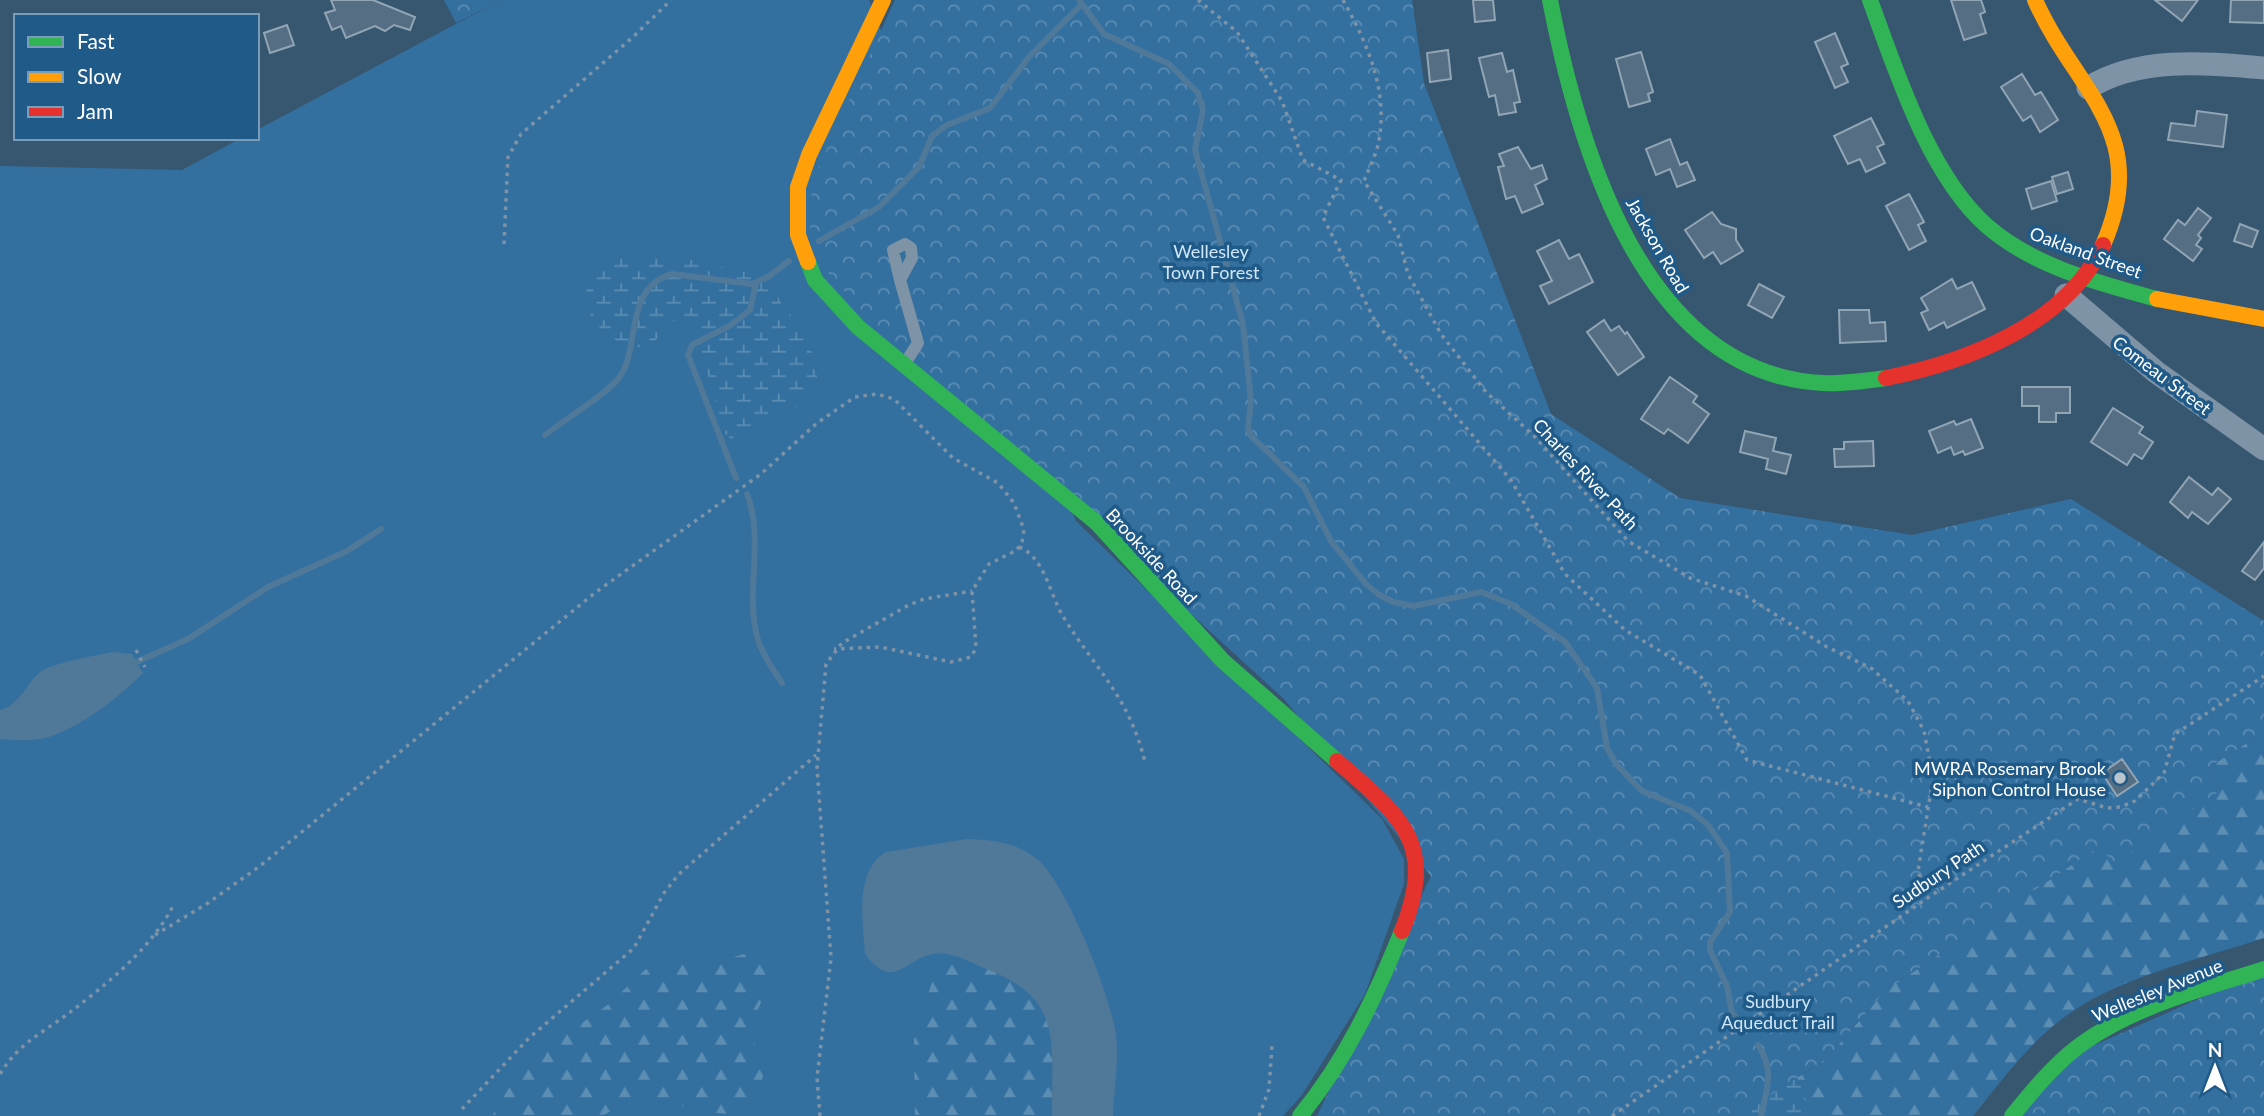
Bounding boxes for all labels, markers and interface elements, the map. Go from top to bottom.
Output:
legend [14,14,259,140]
text: Fast [77,28,115,53]
text: Slow [77,63,122,88]
text: Jam [77,98,113,123]
street label: Jackson Road [1622,193,1694,297]
street label: Oakland Street [2027,222,2146,283]
park label: Wellesley Town Forest [1163,240,1260,283]
street label: Comeau Street [2109,331,2216,419]
street label: Charles River Path [1529,414,1643,534]
street label: Brookside Road [1102,503,1202,609]
place label: MWRA Rosemary Brook Siphon Control House [1914,757,2107,800]
marker: MWRA Rosemary Brook Siphon Control House [2112,770,2128,786]
street label: Sudbury Path [1888,835,1988,913]
street label: Wellesley Avenue [2088,954,2226,1026]
park label: Sudbury Aqueduct Trail [1721,990,1835,1033]
north arrow [2180,1032,2250,1102]
text: N [2208,1038,2222,1061]

